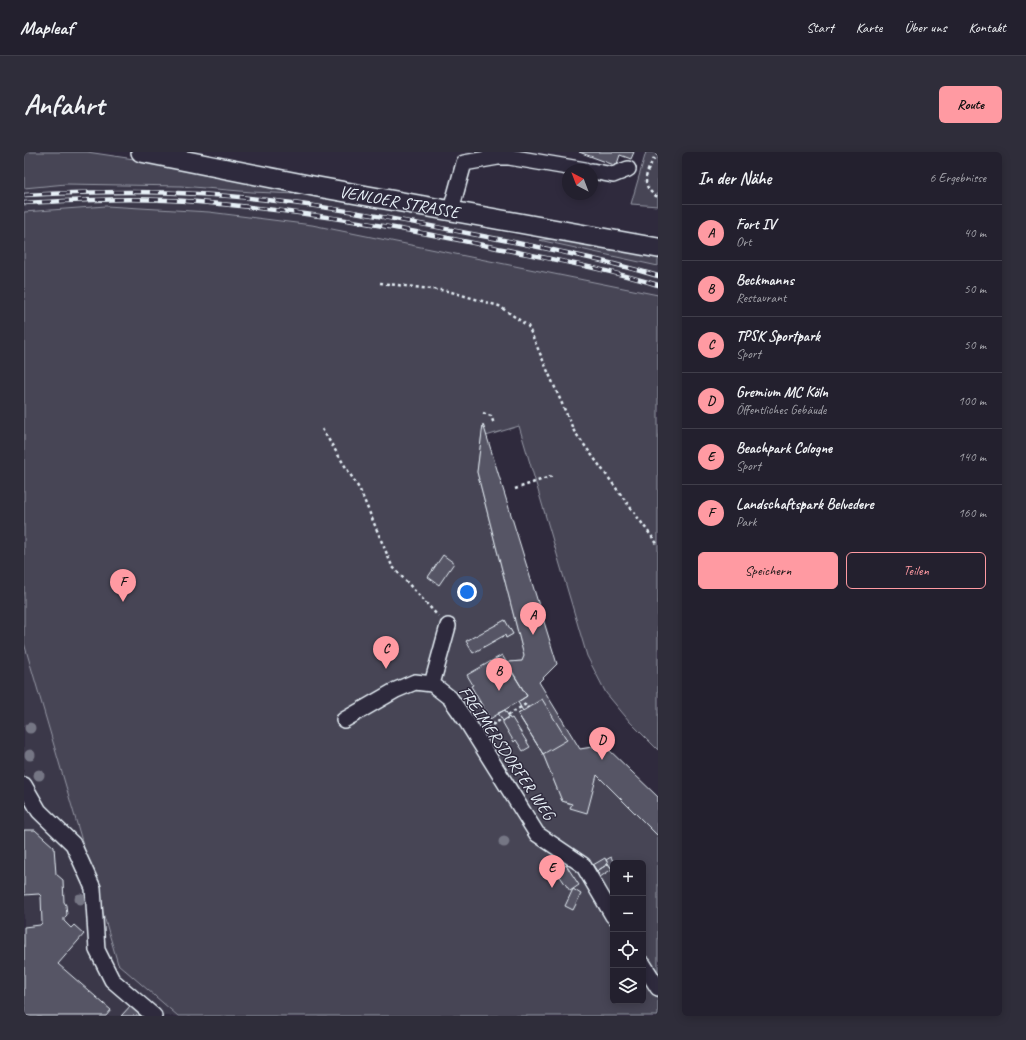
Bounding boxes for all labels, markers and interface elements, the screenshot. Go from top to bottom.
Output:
text: Mapleaf [20,16,73,40]
text: Start [806,19,834,36]
text: Karte [856,19,882,36]
text: Über uns [904,19,946,36]
text: Kontakt [968,19,1006,36]
button: Route [939,86,1002,123]
text: Anfahrt [24,87,104,122]
north arrow [562,164,598,200]
text: In der Nähe [698,168,771,189]
text: 6 Ergebnisse [930,170,986,186]
street label: VENLOER STRASSE [338,181,463,223]
text: Fort IV [736,215,776,234]
text: A [708,225,714,241]
text: 40 m [964,225,986,241]
text: Ort [736,234,751,250]
text: Beckmanns [736,271,794,290]
text: B [708,281,714,297]
text: 50 m [964,281,986,297]
text: Restaurant [736,290,786,306]
text: TPSK Sportpark [736,327,820,346]
text: C [708,337,714,353]
text: 50 m [964,337,986,353]
text: Sport [736,346,761,362]
text: Gremium MC Köln [736,383,828,402]
text: D [707,393,715,409]
text: 100 m [958,393,986,409]
text: Öffentliches Gebäude [736,402,826,418]
text: Beachpark Cologne [736,439,832,458]
text: E [708,449,714,465]
text: 140 m [958,449,986,465]
text: Sport [736,458,761,474]
text: Landschaftspark Belvedere [736,495,873,514]
text: F [708,505,714,521]
text: 160 m [958,505,986,521]
text: Park [736,514,757,530]
button: Speichern [698,552,838,589]
button: Teilen [846,552,986,589]
pin: F [110,569,136,602]
your location [457,582,477,602]
pin: A [520,602,546,635]
pin: C [373,636,399,669]
pin: B [486,658,512,691]
street label: FREIMERSDORFER WEG [454,682,560,825]
pin: D [589,727,615,760]
pin: E [539,855,565,888]
map controls [610,860,646,1004]
button: + [610,860,646,896]
button: − [610,896,646,932]
button: locate [610,932,646,968]
button: layers [610,968,646,1004]

